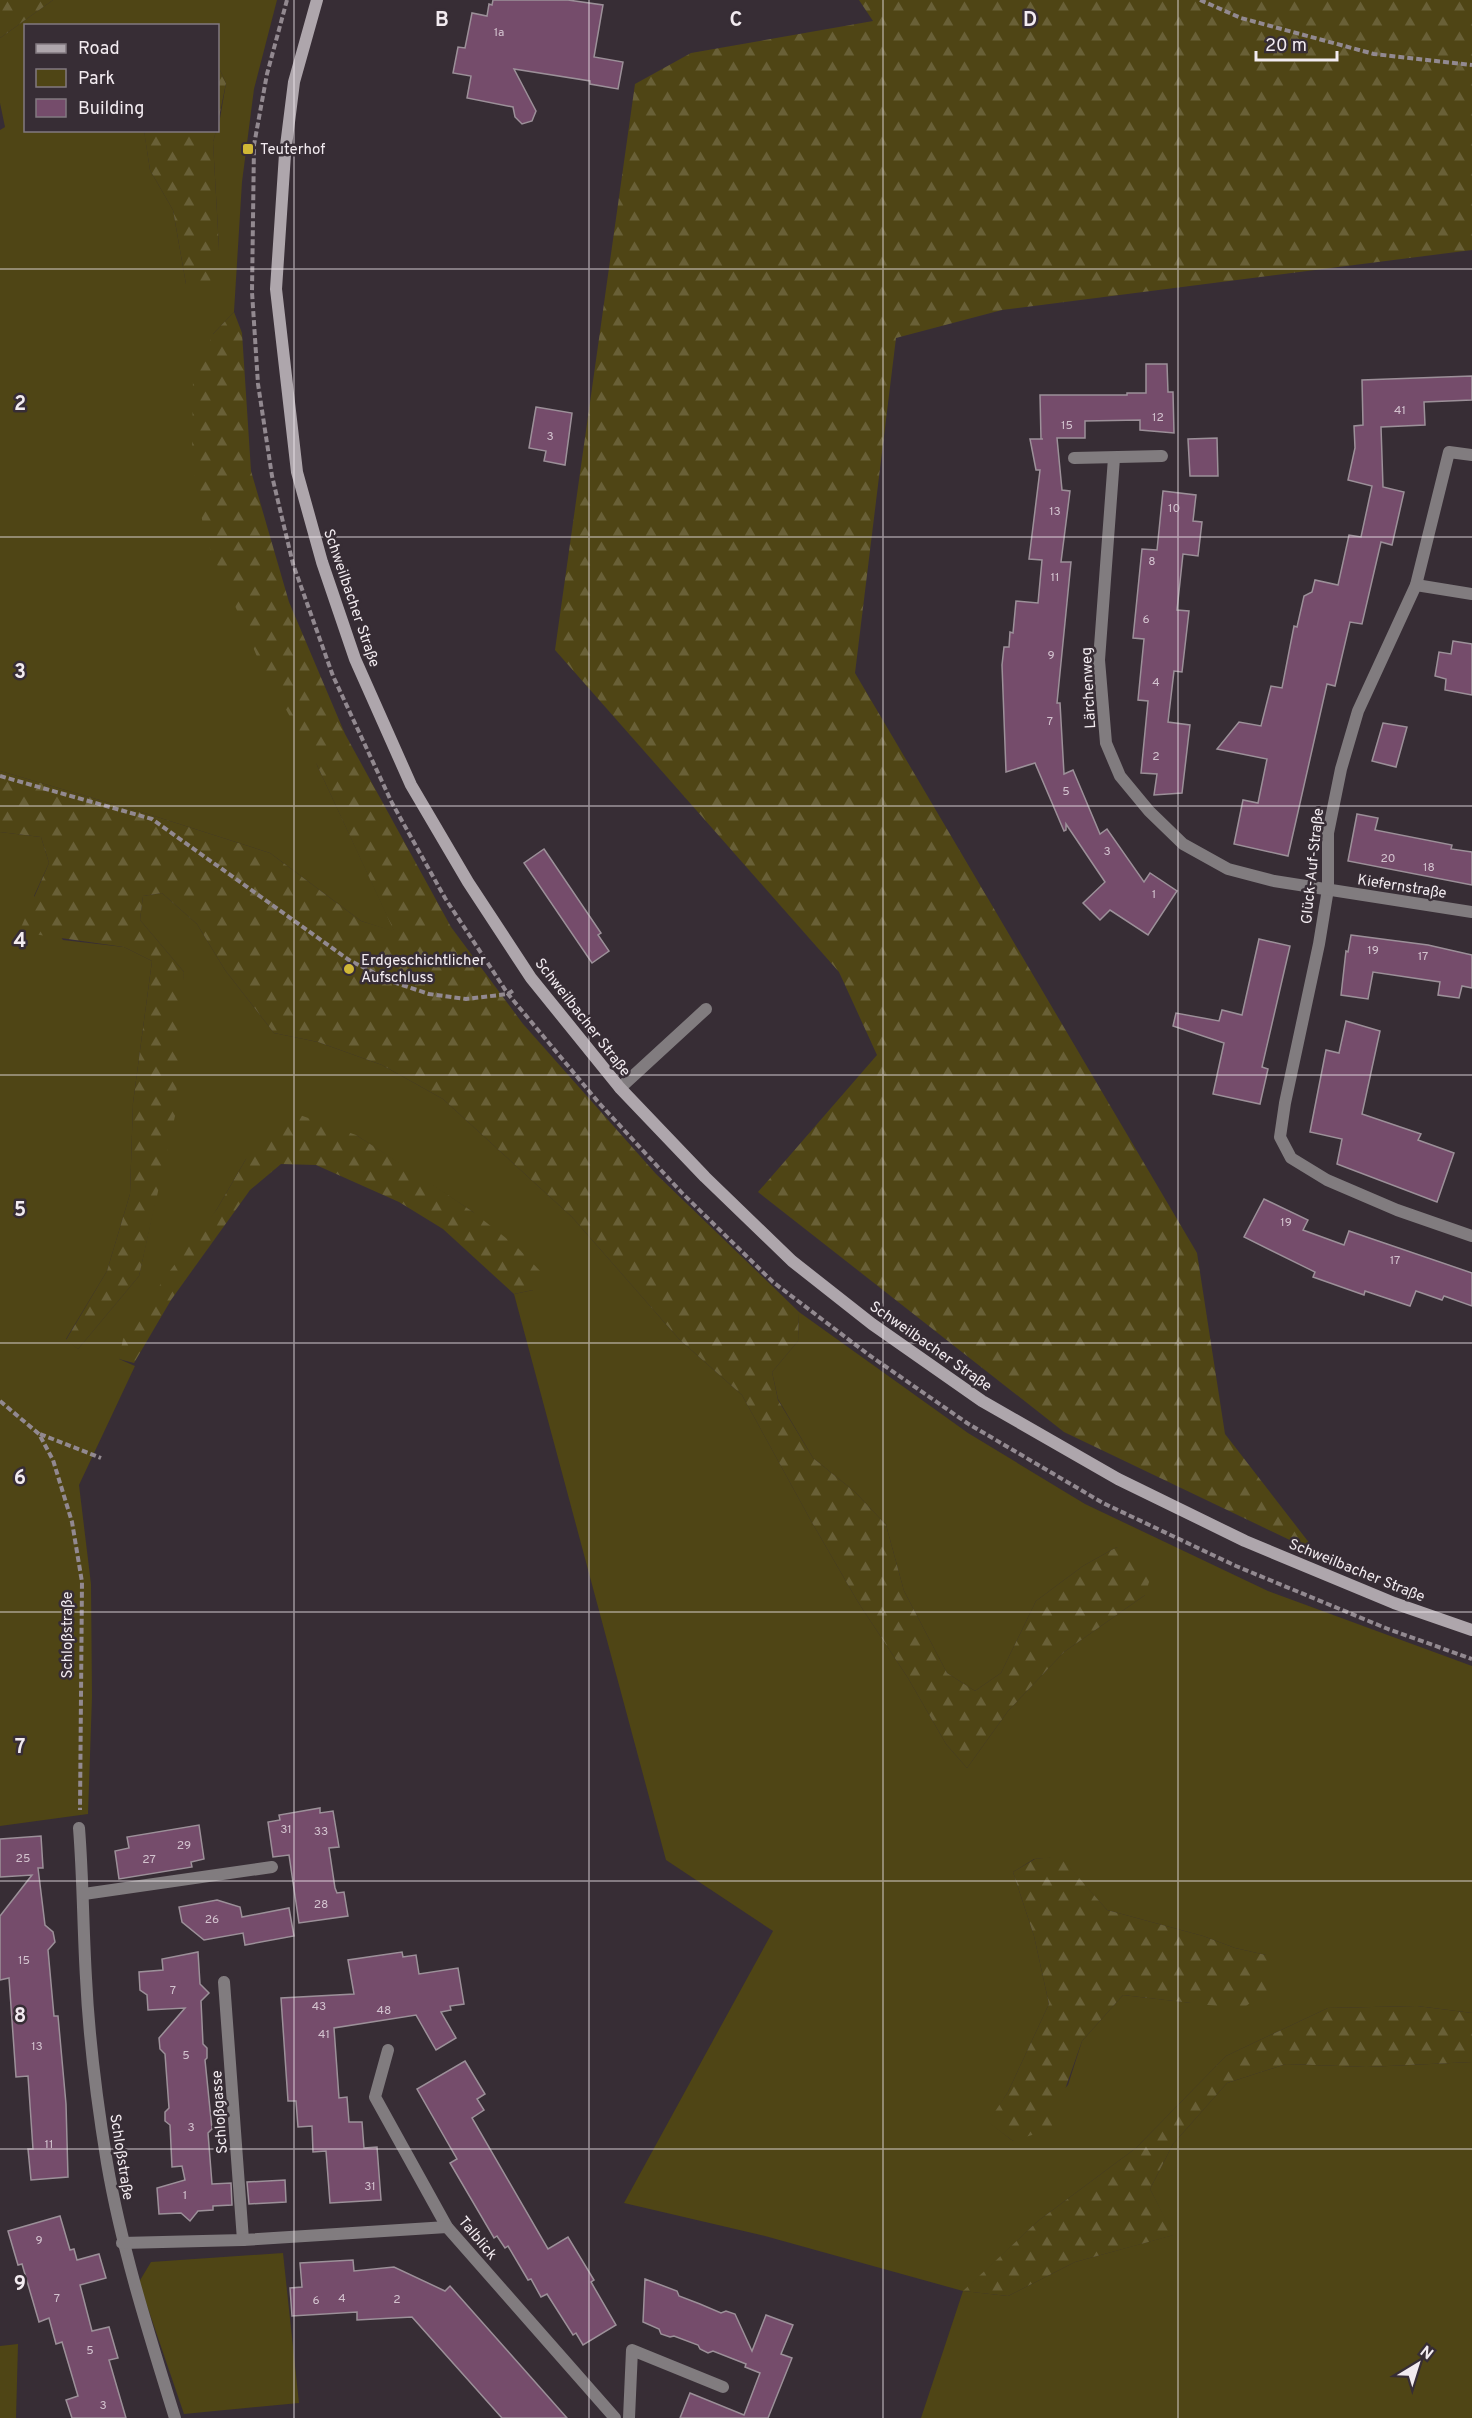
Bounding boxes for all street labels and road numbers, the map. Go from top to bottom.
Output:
street label: Schweilbacher Straße [318,527,383,670]
street label: Lärchenweg [1078,647,1101,729]
street label: Glück-Auf-Straße [1298,807,1329,925]
street label: Kiefernstraße [1356,871,1448,904]
street label: Schweilbacher Straße [530,955,634,1081]
street label: Schweilbacher Straße [865,1298,995,1397]
street label: Schweilbacher Straße [1286,1535,1427,1607]
street label: Schloßstraße [59,1591,78,1679]
street label: Schloßgasse [208,2069,233,2154]
street label: Schloßstraße [104,2113,137,2202]
street label: Talblick [453,2213,501,2265]

